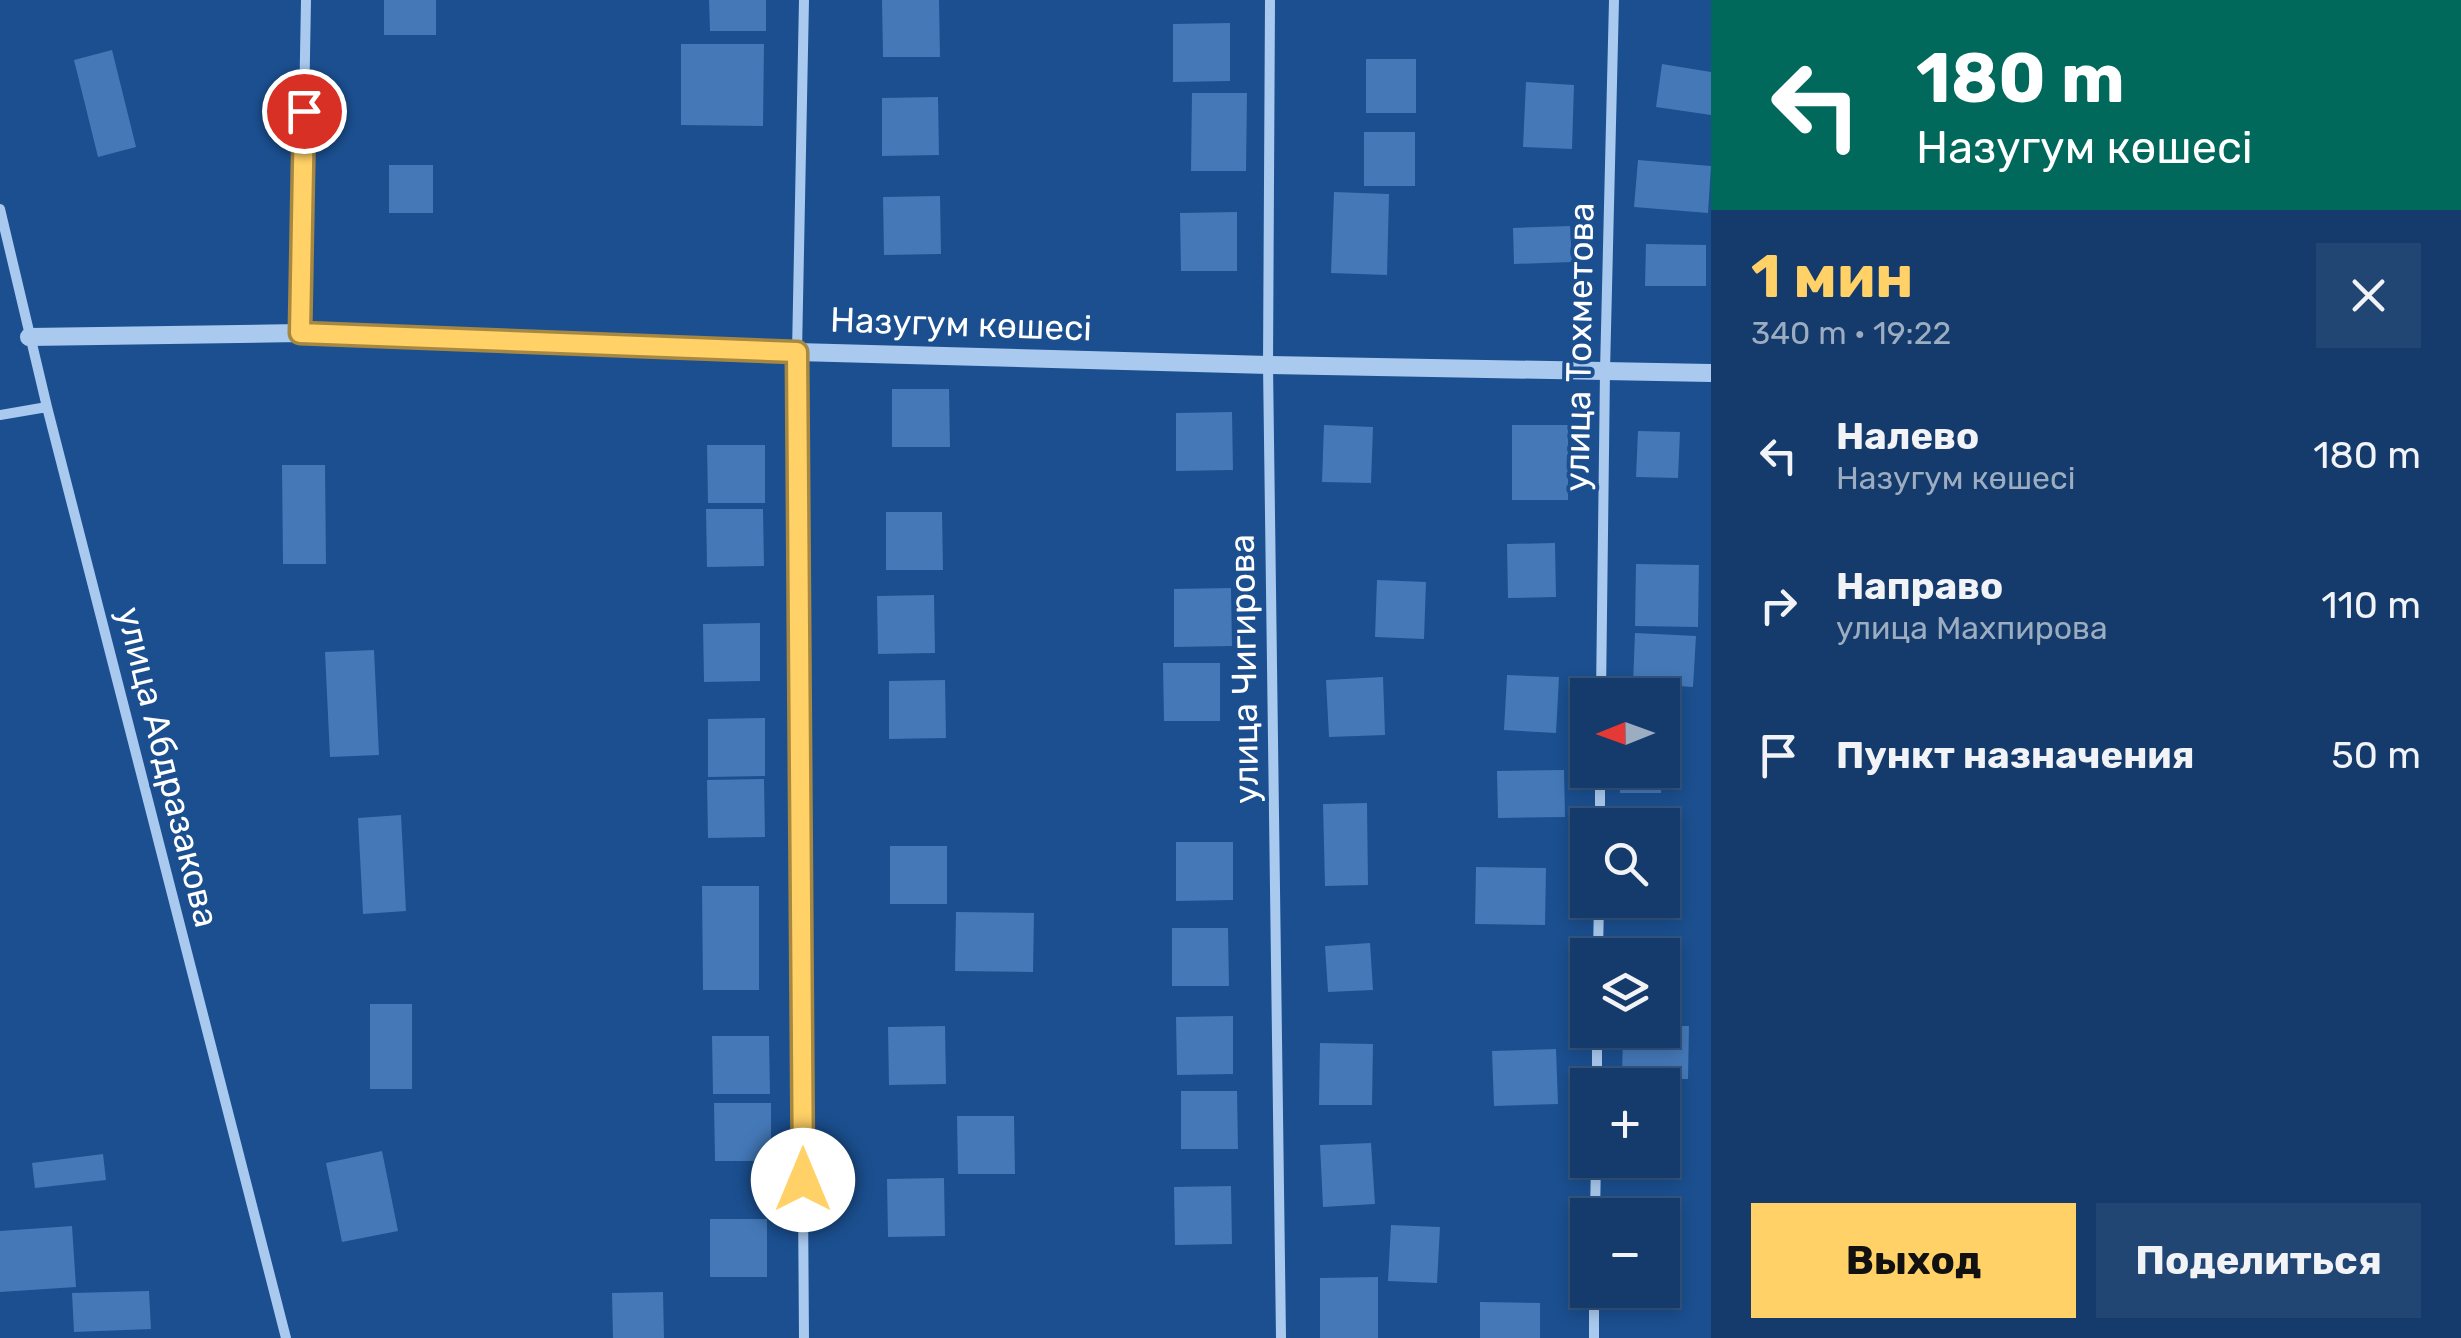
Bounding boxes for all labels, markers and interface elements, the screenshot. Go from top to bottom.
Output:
text: 180 m [1916,37,2125,120]
icon: left [1751,40,1881,170]
pin [262,69,347,154]
icon: arrive [277,84,332,139]
text: Назугум көшесі [1916,121,2253,174]
street label: улица Тохметова [1555,202,1603,492]
text: 1 мин [1751,241,1914,312]
button: close [2316,243,2421,348]
street label: Назугум көшесі [829,298,1093,350]
text: 340 m · 19:22 [1751,314,1951,352]
text: Налево [1836,413,1979,459]
icon: left [1751,428,1806,483]
text: 180 m [2313,432,2421,478]
text: Назугум көшесі [1836,459,2075,497]
street label: улица Чигирова [1221,534,1267,804]
text: Направо [1836,563,2003,609]
icon: right [1751,578,1806,633]
text: 110 m [2321,582,2421,628]
street label: улица Абдразакова [108,603,228,931]
text: улица Махпирова [1836,609,2108,647]
north arrow [1570,678,1680,788]
map controls [1570,678,1680,1308]
icon: arrive [1751,728,1806,783]
text: Пункт назначения [1836,732,2195,778]
text: 50 m [2331,732,2421,778]
button: search [1570,808,1680,918]
button: layers [1570,938,1680,1048]
button: + [1570,1068,1680,1178]
position arrow [751,1128,855,1232]
button: − [1570,1198,1680,1308]
button: Выход [1751,1203,2076,1318]
button: Поделиться [2096,1203,2421,1318]

